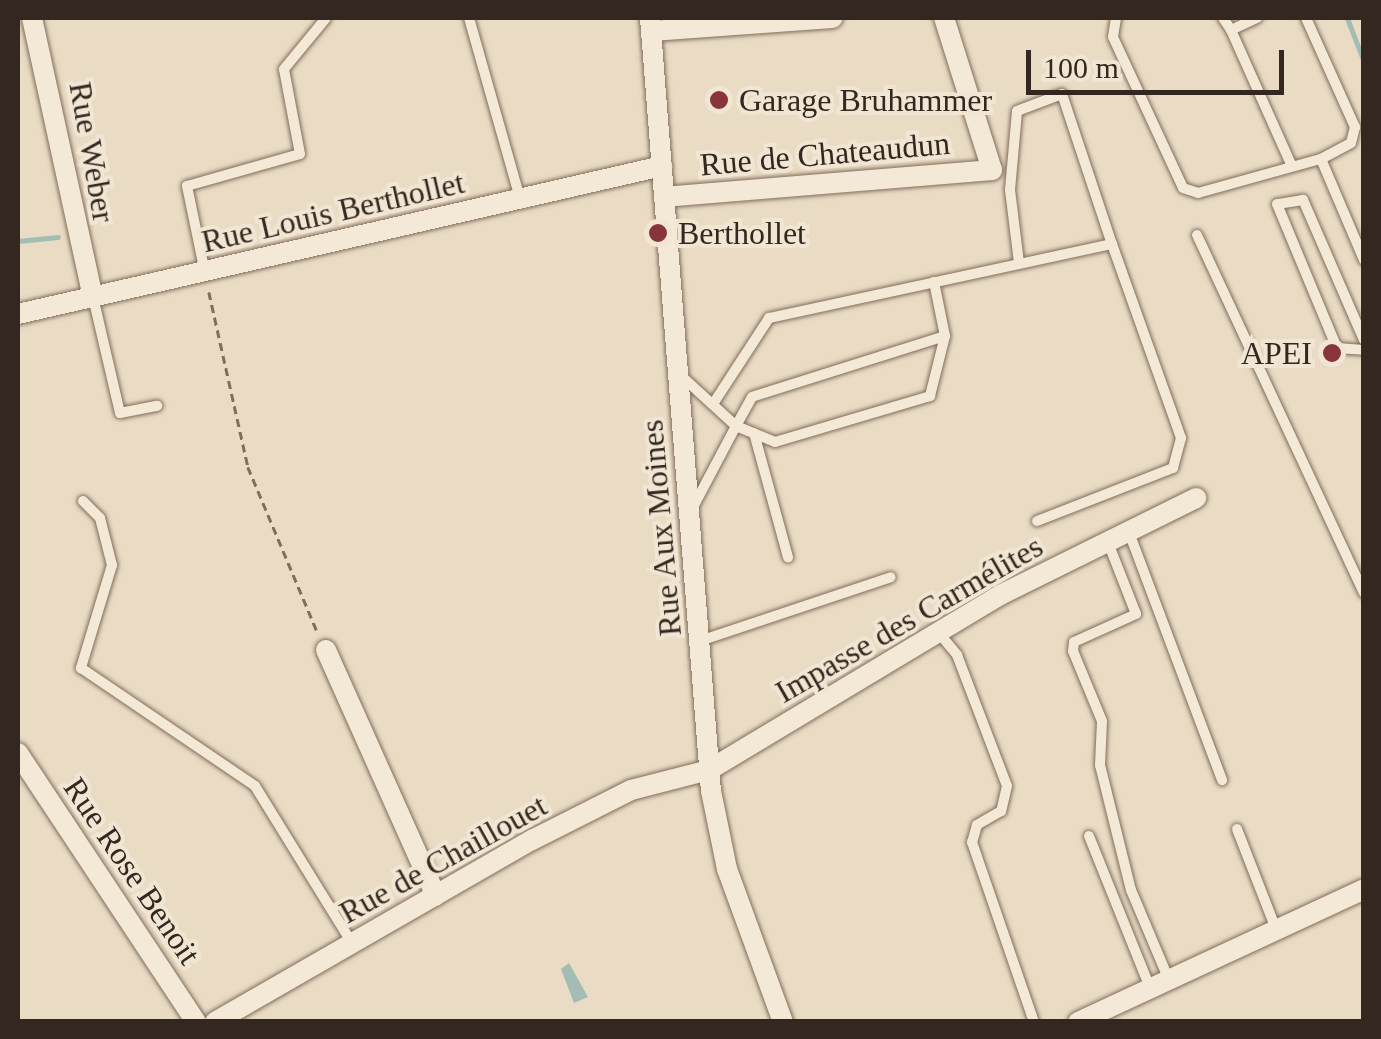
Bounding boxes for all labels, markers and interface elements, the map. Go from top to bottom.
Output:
scale bar [1031,30,1288,92]
text: 100 m [1043,51,1119,84]
street label: Rue Weber [61,79,123,225]
place label: Garage Bruhammer [739,81,992,119]
marker: Garage Bruhammer [708,89,730,111]
street label: Rue de Chateaudun [699,124,951,184]
street label: Rue Louis Berthollet [198,163,468,261]
place label: Berthollet [678,214,806,252]
marker: Berthollet [647,222,669,244]
place label: APEI [1241,334,1312,372]
marker: APEI [1321,342,1343,364]
street label: Rue Aux Moines [632,417,690,639]
street label: Impasse des Carmélites [769,527,1049,711]
street label: Rue Rose Benoit [55,770,209,972]
street label: Rue de Chaillouet [333,786,553,932]

